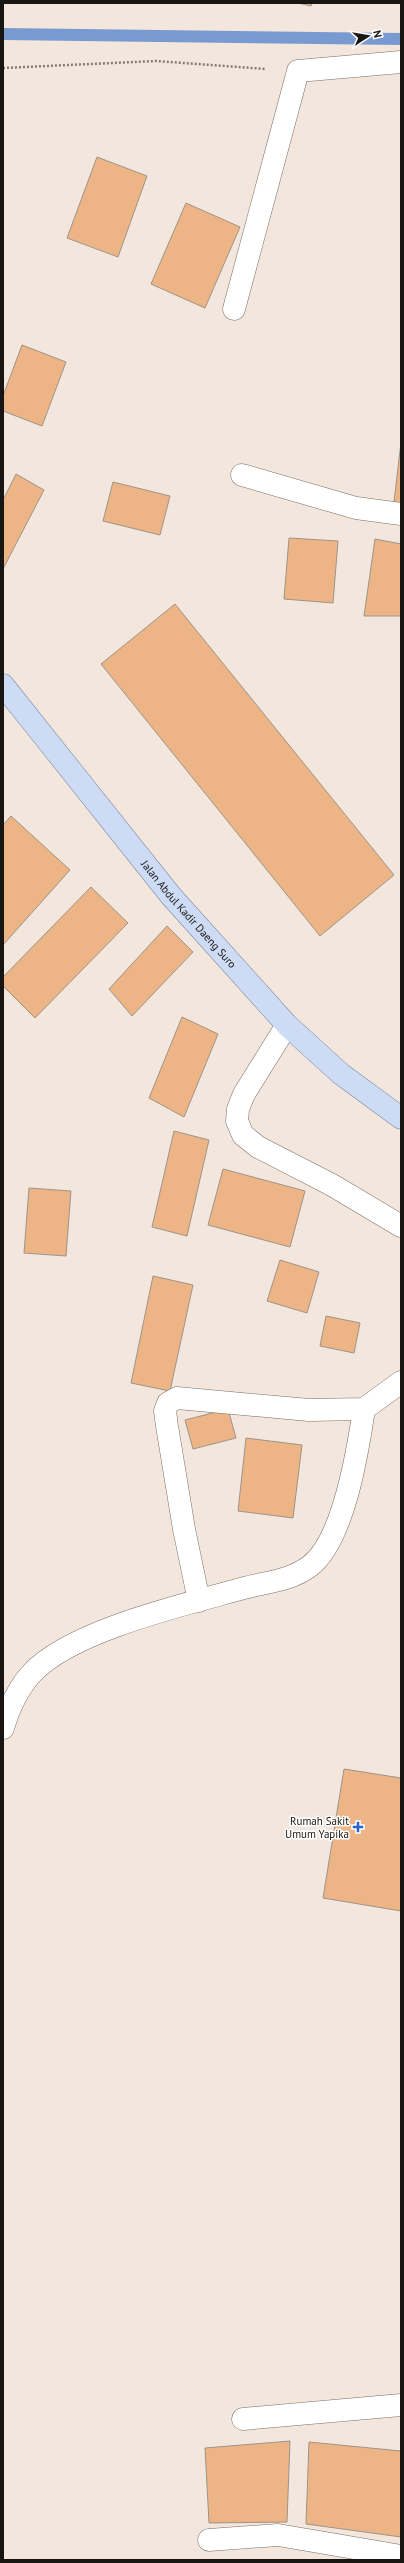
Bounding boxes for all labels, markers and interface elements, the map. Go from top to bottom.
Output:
north arrow [348,16,388,56]
text: N [370,29,385,39]
street label: Jalan Abdul Kadir Daeng Suro [138,856,239,971]
place label: Rumah Sakit Umum Yapika [285,1814,349,1841]
marker: Rumah Sakit Umum Yapika [352,1821,364,1833]

